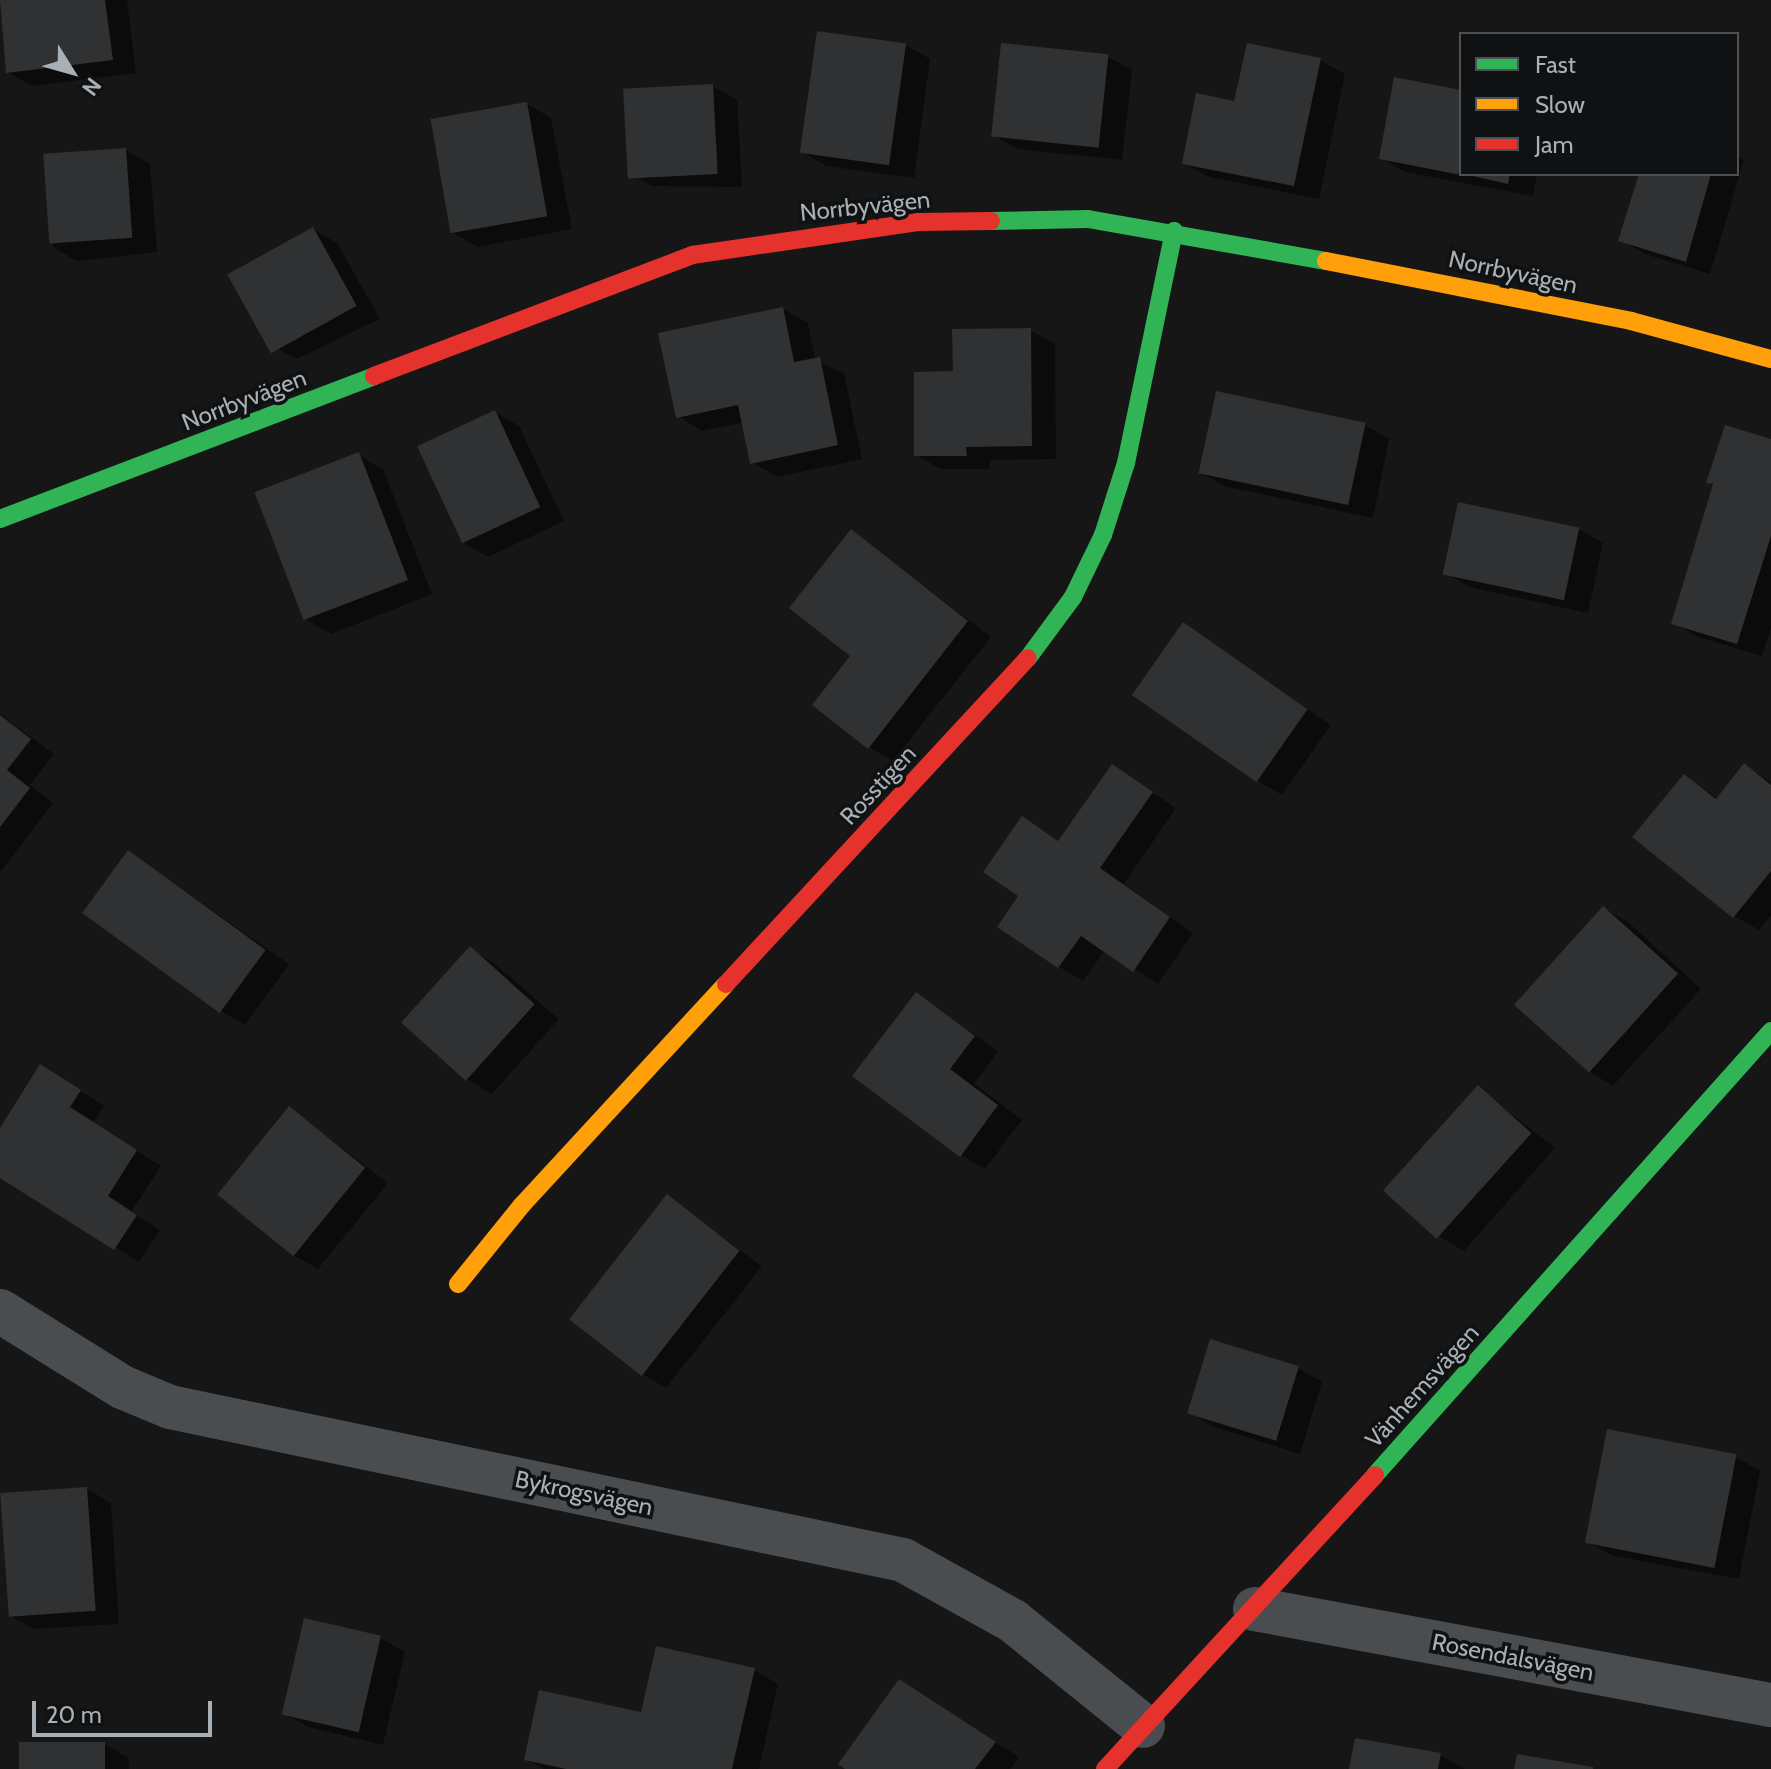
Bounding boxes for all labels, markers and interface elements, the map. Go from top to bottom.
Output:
north arrow [32,32,112,112]
legend [1459,32,1739,176]
text: Fast [1535,50,1576,79]
text: N [76,72,107,101]
text: Slow [1535,90,1585,119]
text: Jam [1535,130,1573,159]
street label: Norrbyvägen [798,185,932,227]
street label: Norrbyvägen [1446,244,1580,300]
street label: Norrbyvägen [178,363,310,437]
street label: Rosstigen [834,739,922,831]
street label: Vänhemsvägen [1359,1318,1485,1454]
street label: Bykrogsvägen [513,1464,655,1522]
street label: Rosendalsvägen [1430,1627,1596,1687]
scale bar [36,1685,216,1735]
text: 20 m [46,1700,102,1729]

